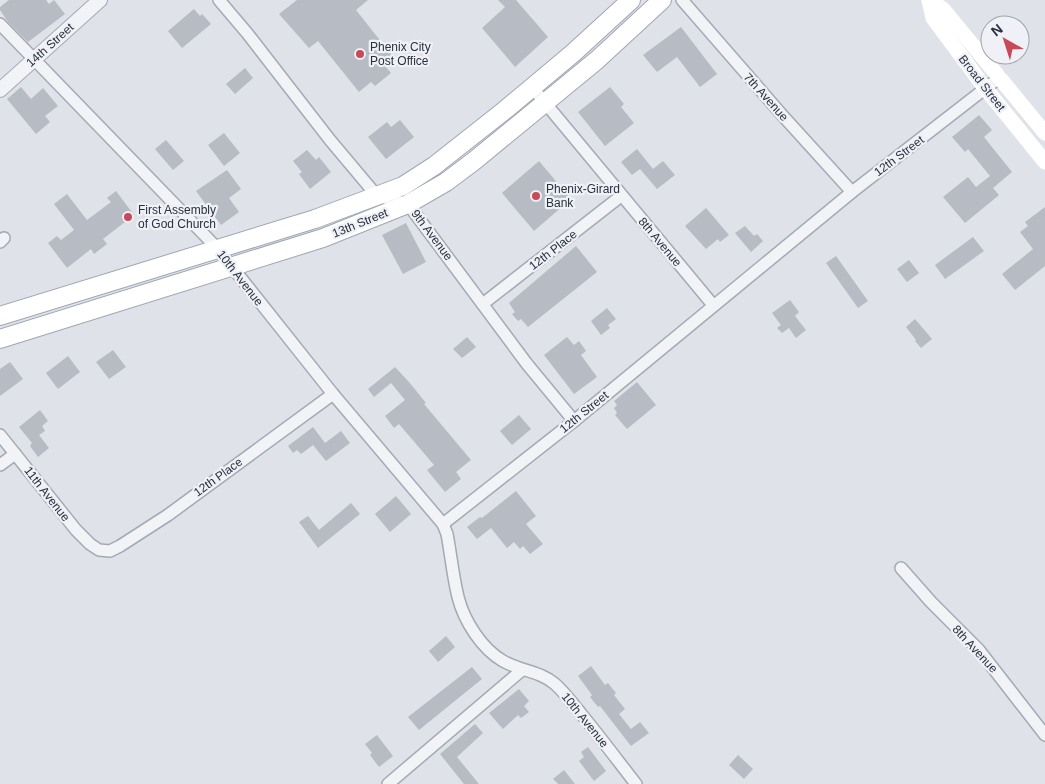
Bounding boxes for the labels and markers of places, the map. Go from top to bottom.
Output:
place label: Phenix City Post Office [370,40,431,68]
marker: Phenix City Post Office [354,48,366,60]
place label: Phenix-Girard Bank [546,182,620,210]
marker: Phenix-Girard Bank [530,190,542,202]
place label: First Assembly of God Church [138,203,216,231]
marker: First Assembly of God Church [122,211,134,223]

